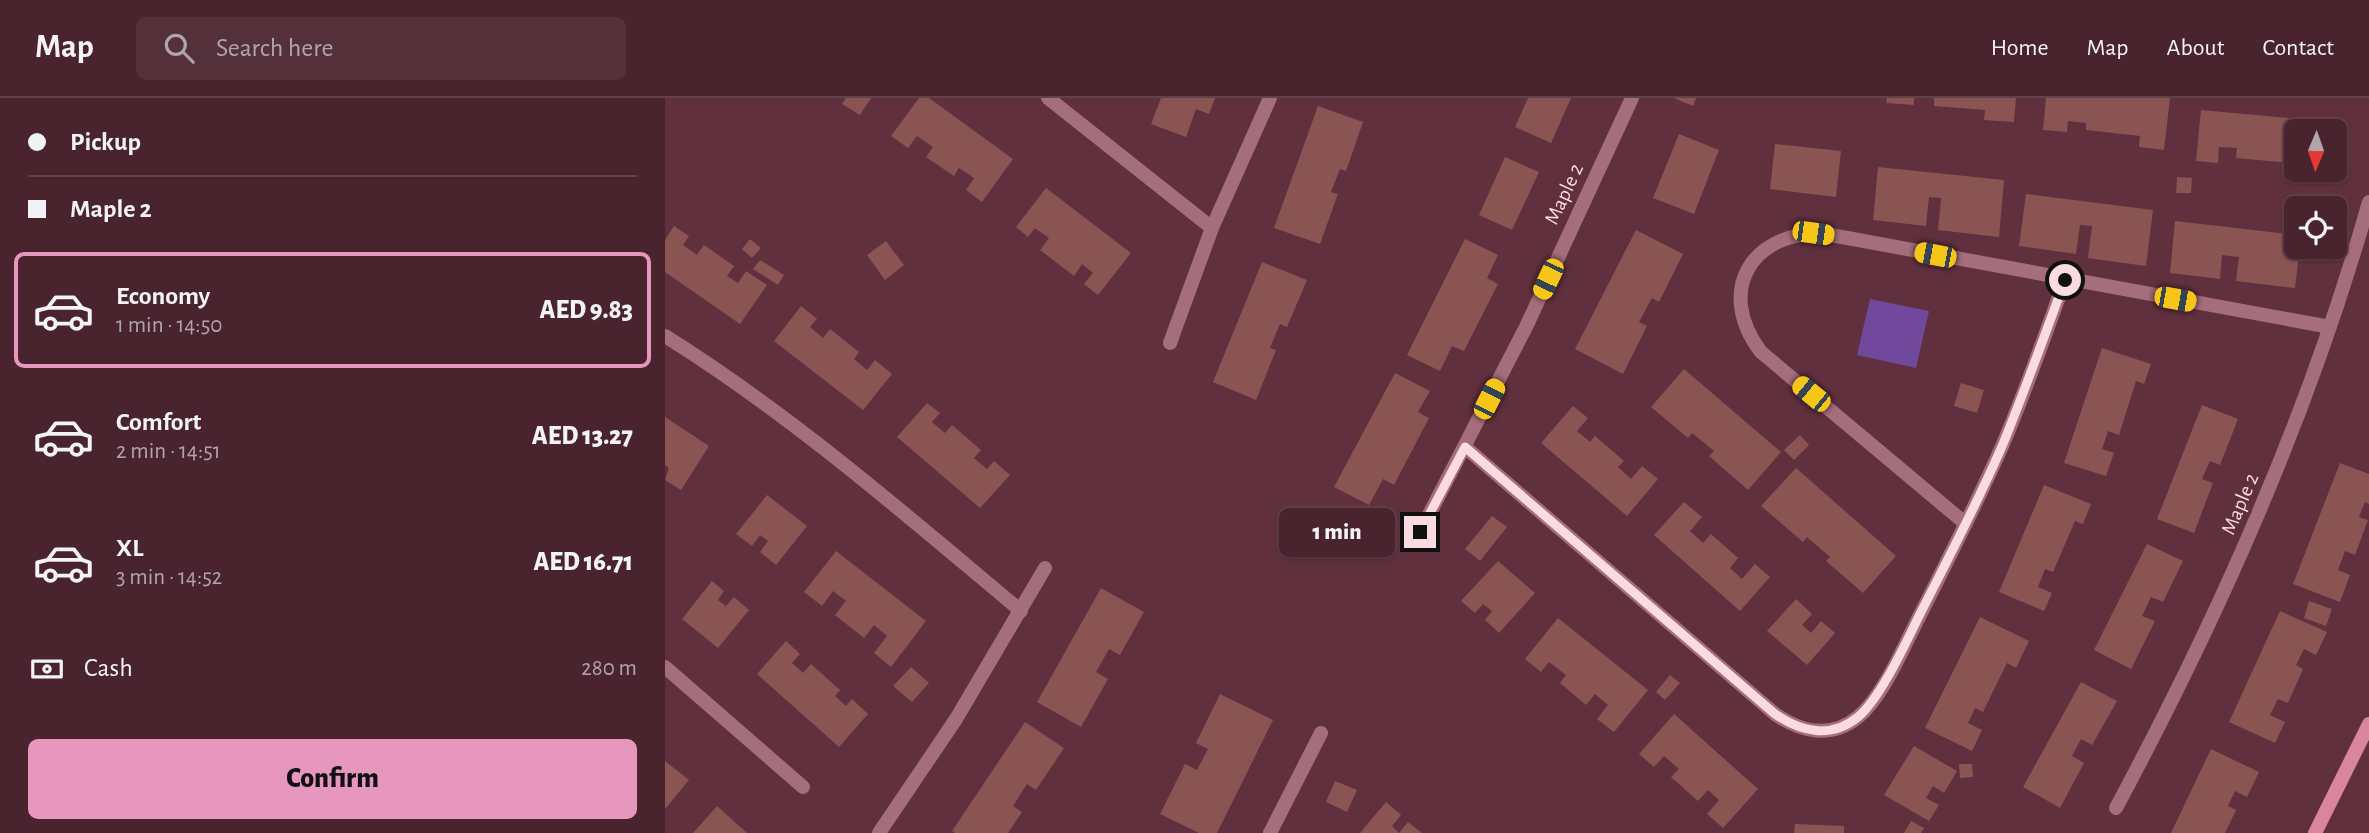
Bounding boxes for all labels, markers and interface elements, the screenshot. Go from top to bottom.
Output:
search box [136,17,626,80]
icon: search [160,29,198,67]
text: Map [35,31,94,64]
text: Search here [216,35,334,61]
text: Home [1991,36,2049,60]
text: Map [2087,36,2129,60]
text: About [2167,36,2224,60]
text: Contact [2262,36,2334,60]
north arrow [2284,119,2347,182]
map controls [2284,119,2347,259]
text: Pickup [70,129,141,155]
street label: Maple 2 [1541,160,1587,228]
text: Maple 2 [70,196,152,222]
button: locate [2284,196,2347,259]
car [1791,220,1836,246]
car [1913,241,1958,269]
car [1530,256,1567,302]
route start [2049,264,2081,296]
icon: car [32,279,95,342]
text: Economy [116,283,210,309]
car [2153,285,2198,313]
text: AED 9.83 [540,297,633,323]
text: 1 min · 14:50 [116,314,222,337]
car [1789,373,1834,415]
car [1471,376,1508,422]
icon: car [32,405,95,468]
text: Comfort [116,409,201,435]
text: AED 13.27 [532,423,633,449]
text: 2 min · 14:51 [116,440,221,463]
street label: Maple 2 [2218,470,2262,538]
callout: 1 min [1280,508,1395,556]
route end [1404,516,1436,548]
text: 1 min [1313,521,1361,544]
icon: car [32,531,95,594]
text: XL [116,535,143,561]
text: AED 16.71 [533,549,633,575]
text: 3 min · 14:52 [116,566,222,589]
icon: cash [28,650,66,688]
text: Cash [84,655,133,681]
text: 280 m [581,657,637,680]
button: Confirm [28,739,637,819]

